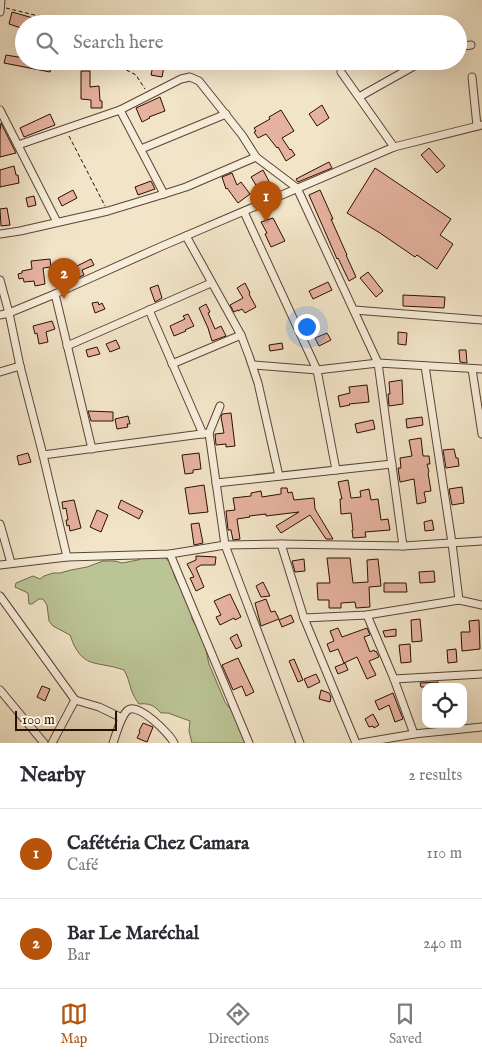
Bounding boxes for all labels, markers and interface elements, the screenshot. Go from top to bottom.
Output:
search box [15,15,467,70]
icon: search [33,29,61,57]
text: Search here [73,31,164,55]
pin: 1 [250,181,282,222]
pin: 2 [48,258,80,299]
your location [294,314,320,340]
map controls [422,683,467,728]
button: locate [422,683,467,728]
scale bar [15,708,118,731]
text: 100 m [22,711,55,729]
text: Nearby [20,762,85,789]
text: 2 results [408,766,462,786]
text: Cafétéria Chez Camara [67,832,249,856]
text: 1 [33,844,39,864]
text: 110 m [426,844,462,864]
text: Café [67,856,98,876]
text: Bar Le Maréchal [67,922,199,946]
text: 2 [32,934,40,954]
text: 240 m [423,934,462,954]
text: Bar [67,946,90,966]
tab: Map [60,1000,88,1048]
tab: Directions [208,1000,269,1048]
tab: Saved [389,1000,422,1048]

